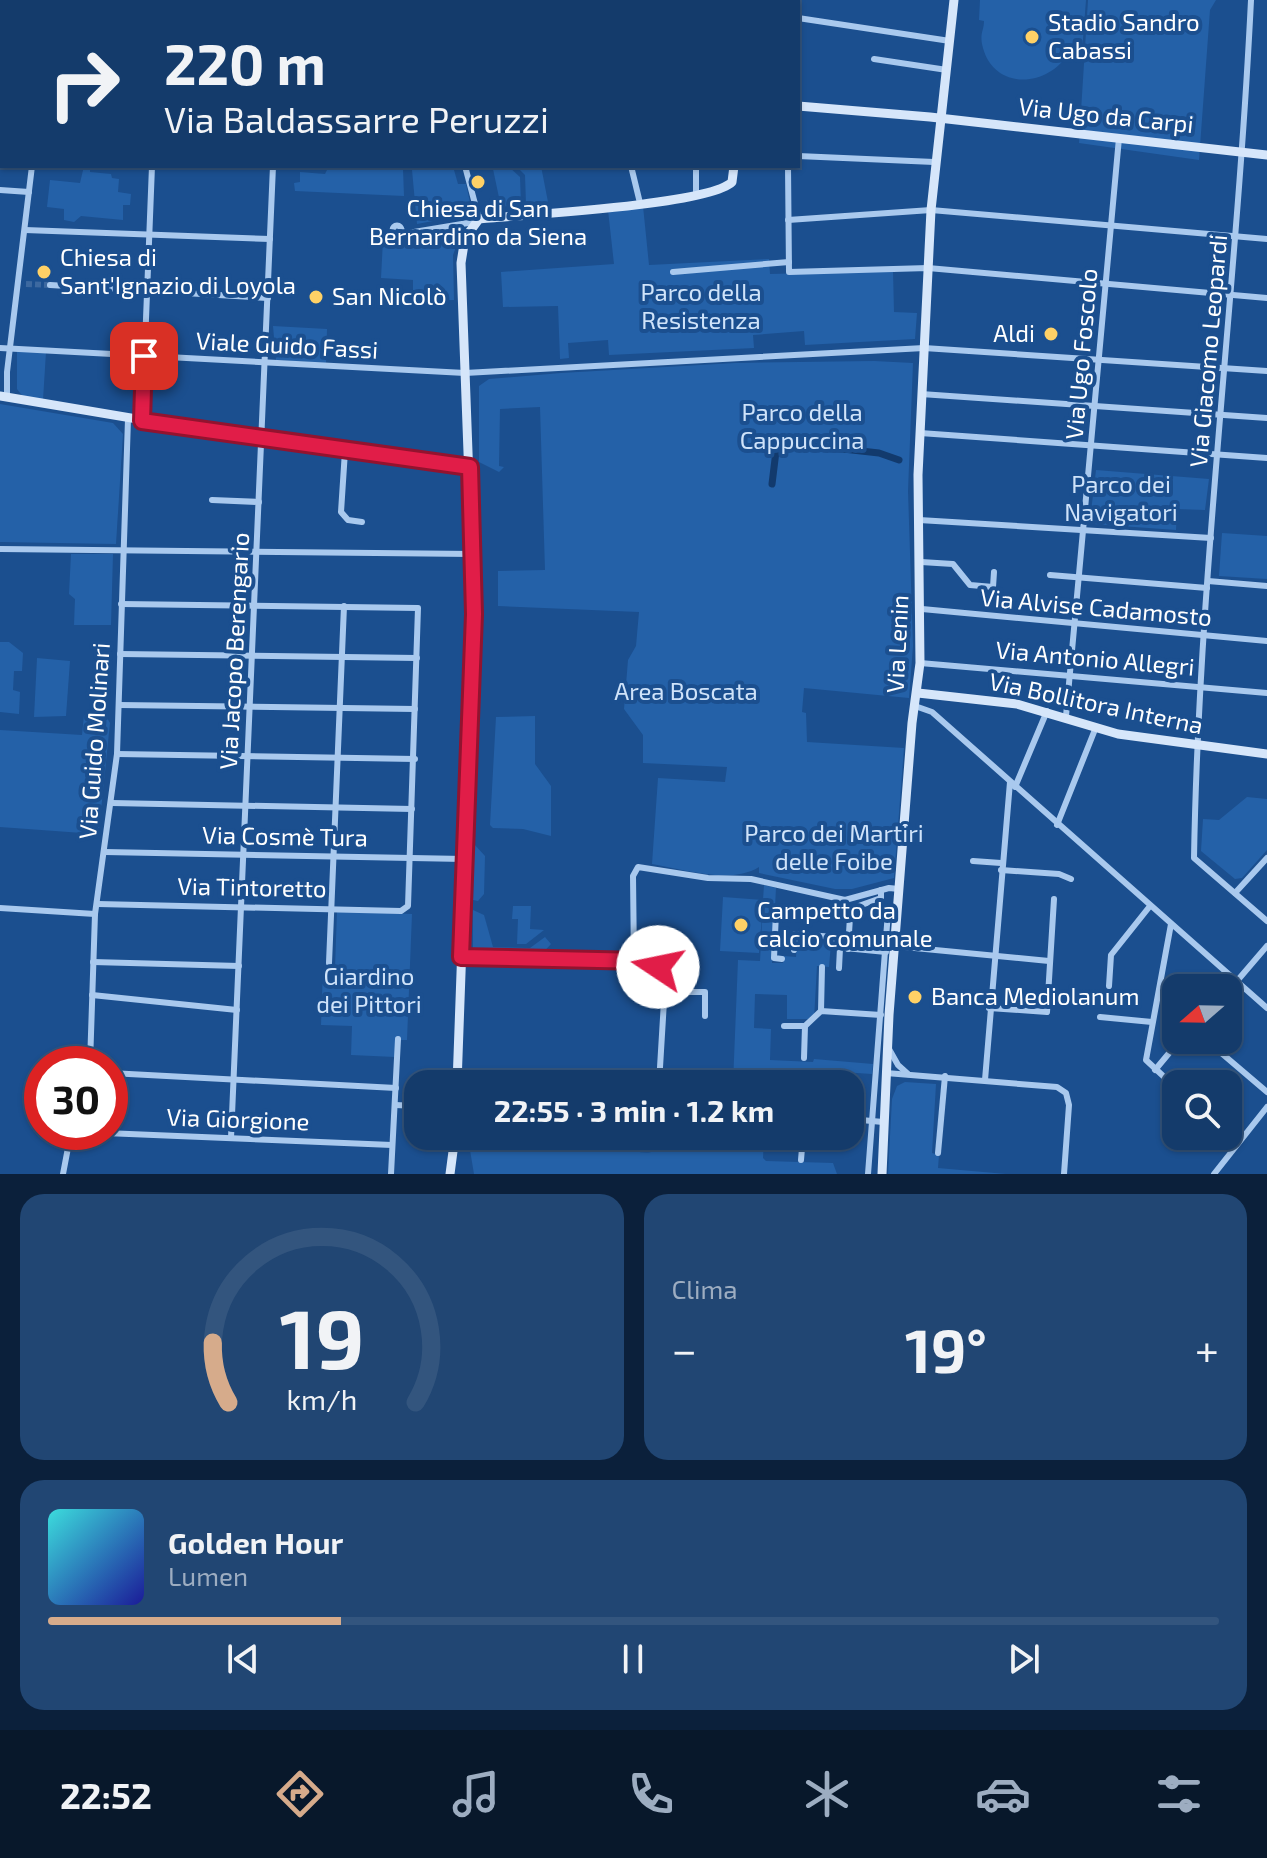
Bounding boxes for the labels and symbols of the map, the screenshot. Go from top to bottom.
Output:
place label: Stadio Sandro Cabassi [1048,7,1200,64]
marker: Stadio Sandro Cabassi [1023,28,1041,46]
street label: Via Ugo da Carpi [1017,91,1195,138]
marker: Chiesa di San Bernardino da Siena [469,173,487,191]
place label: Chiesa di San Bernardino da Siena [369,193,587,250]
street label: Via Giacomo Leopardi [1183,233,1232,468]
place label: Chiesa di Sant'Ignazio di Loyola [60,242,296,299]
marker: Chiesa di Sant'Ignazio di Loyola [35,263,53,281]
street label: Via Ugo Foscolo [1059,267,1102,441]
park label: Parco della Resistenza [640,277,762,334]
place label: San Nicolò [332,281,447,310]
marker: San Nicolò [307,288,325,306]
place label: Aldi [993,318,1035,347]
pin [110,322,178,390]
street label: Viale Guido Fassi [195,325,379,364]
marker: Aldi [1042,325,1060,343]
park label: Parco della Cappuccina [740,397,864,454]
park label: Parco dei Navigatori [1064,469,1178,526]
street label: Via Jacopo Berengario [213,532,254,770]
street label: Via Alvise Cadamosto [979,582,1213,631]
street label: Via Lenin [879,594,914,694]
street label: Via Antonio Allegri [994,634,1196,681]
street label: Via Guido Molinari [72,642,115,840]
street label: Via Bollitora Interna [987,666,1206,739]
park label: Area Boscata [614,676,758,705]
park label: Parco dei Martiri delle Foibe [744,818,924,875]
street label: Via Cosmè Tura [202,820,368,851]
street label: Via Tintoretto [177,871,327,902]
place label: Campetto da calcio comunale [757,895,933,952]
marker: Campetto da calcio comunale [732,916,750,934]
position arrow [616,925,700,1009]
park label: Giardino dei Pittori [316,961,422,1018]
north arrow [1162,974,1242,1054]
place label: Banca Mediolanum [931,981,1140,1010]
marker: Banca Mediolanum [906,988,924,1006]
speed limit sign: 30 [24,1046,128,1150]
street label: Via Giorgione [166,1102,310,1135]

